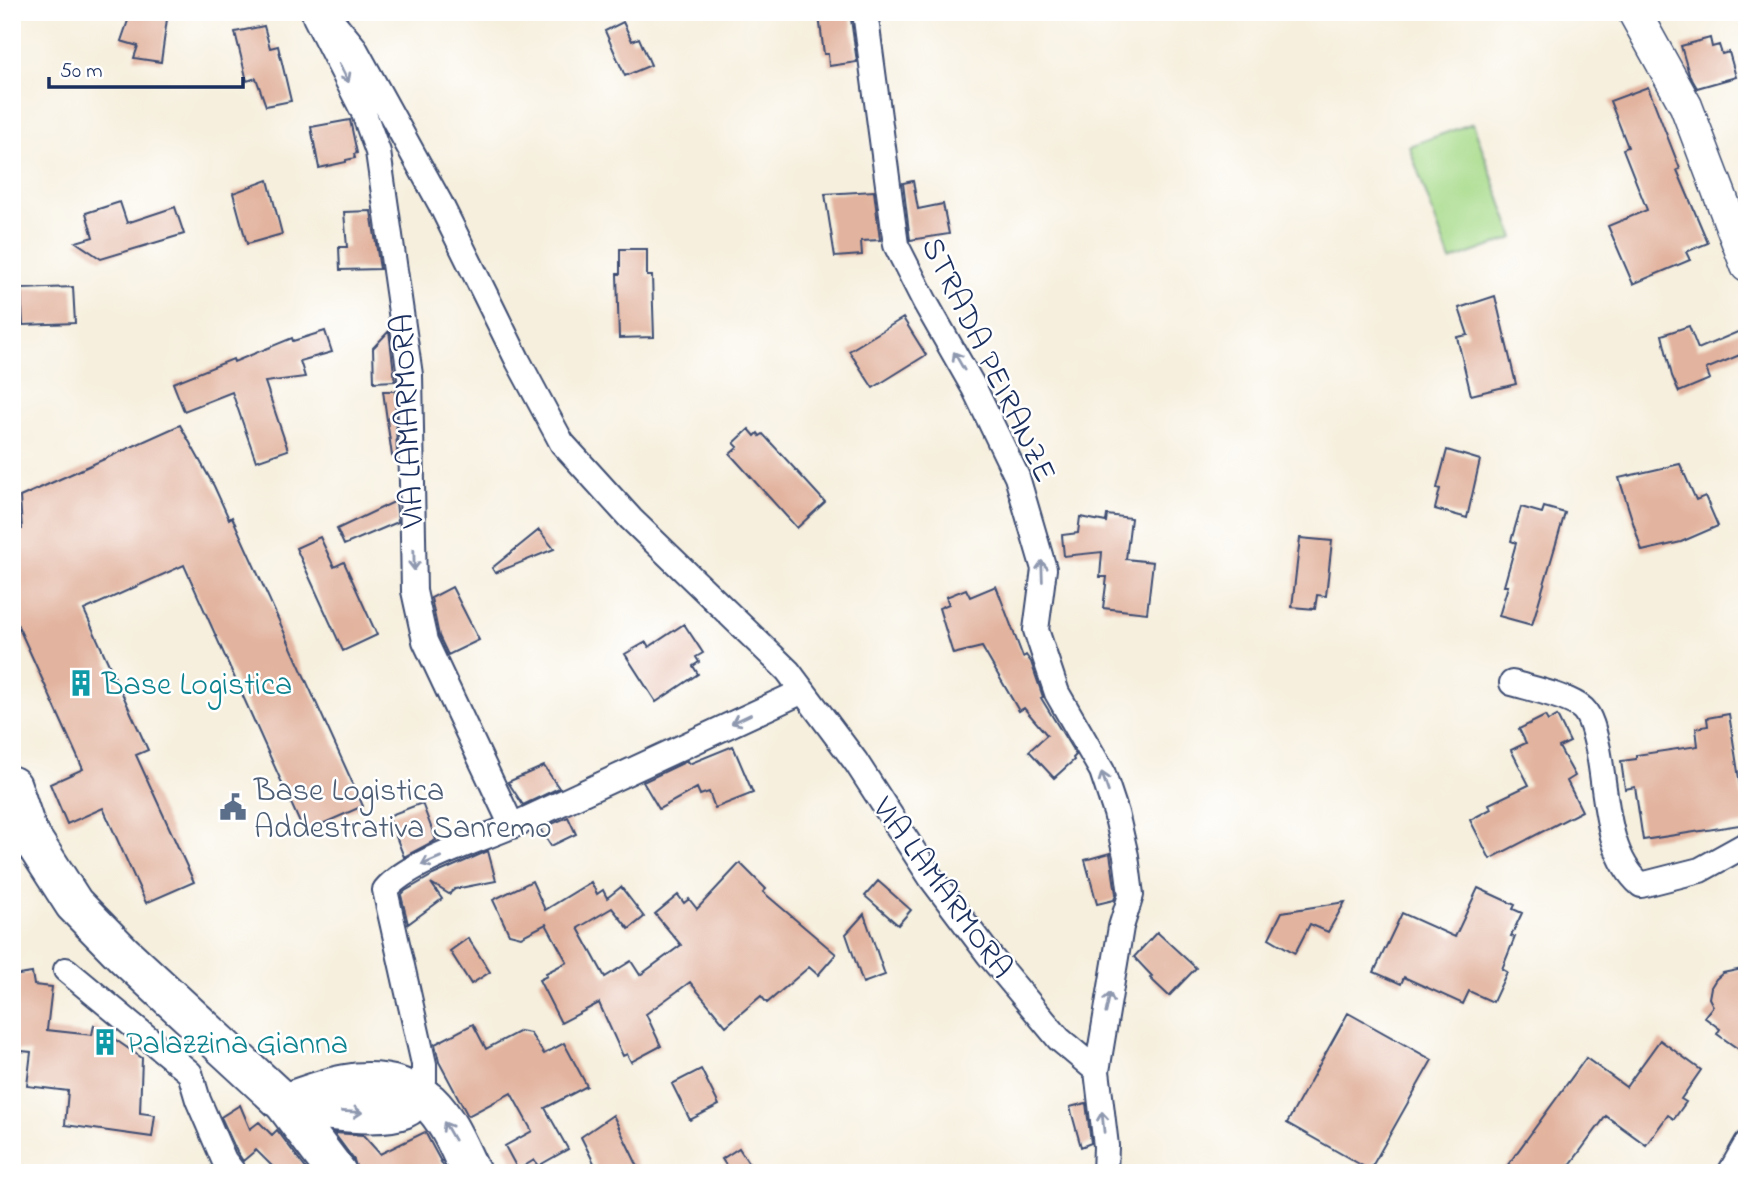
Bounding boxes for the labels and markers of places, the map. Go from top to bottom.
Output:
place label: Base Logistica [101,663,292,710]
building icon: Base Logistica [66,668,96,698]
place label: Base Logistica Addestrativa Sanremo [253,769,552,853]
public building icon: Base Logistica Addestrativa Sanremo [218,792,248,822]
place label: Palazzina Gianna [126,1022,348,1069]
building icon: Palazzina Gianna [90,1027,120,1057]

